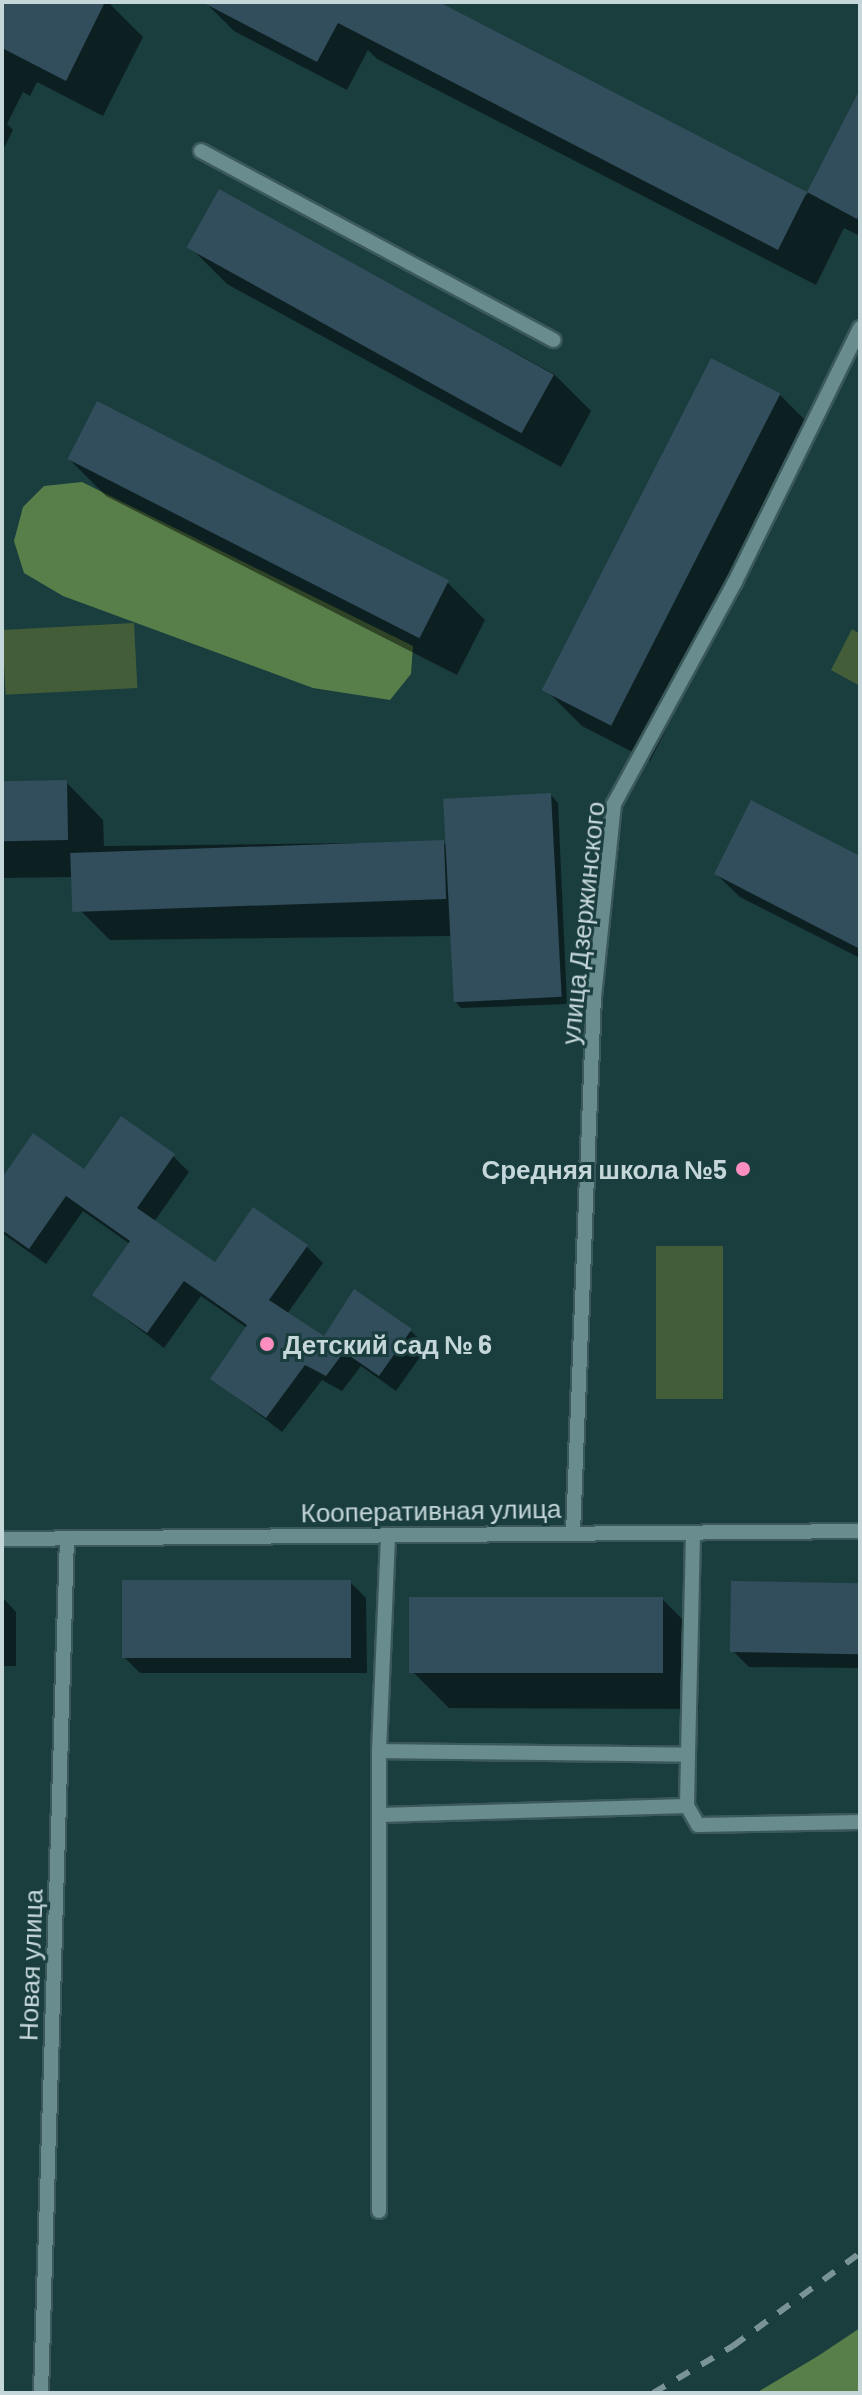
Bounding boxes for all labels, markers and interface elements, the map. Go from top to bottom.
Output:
street label: улица Дзержинского [554,800,610,1046]
place label: Средняя школа №5 [481,1153,727,1185]
marker: Средняя школа №5 [734,1160,752,1178]
place label: Детский сад № 6 [283,1328,492,1360]
marker: Детский сад № 6 [258,1335,276,1353]
street label: Кооперативная улица [300,1492,562,1528]
street label: Новая улица [12,1889,48,2041]

